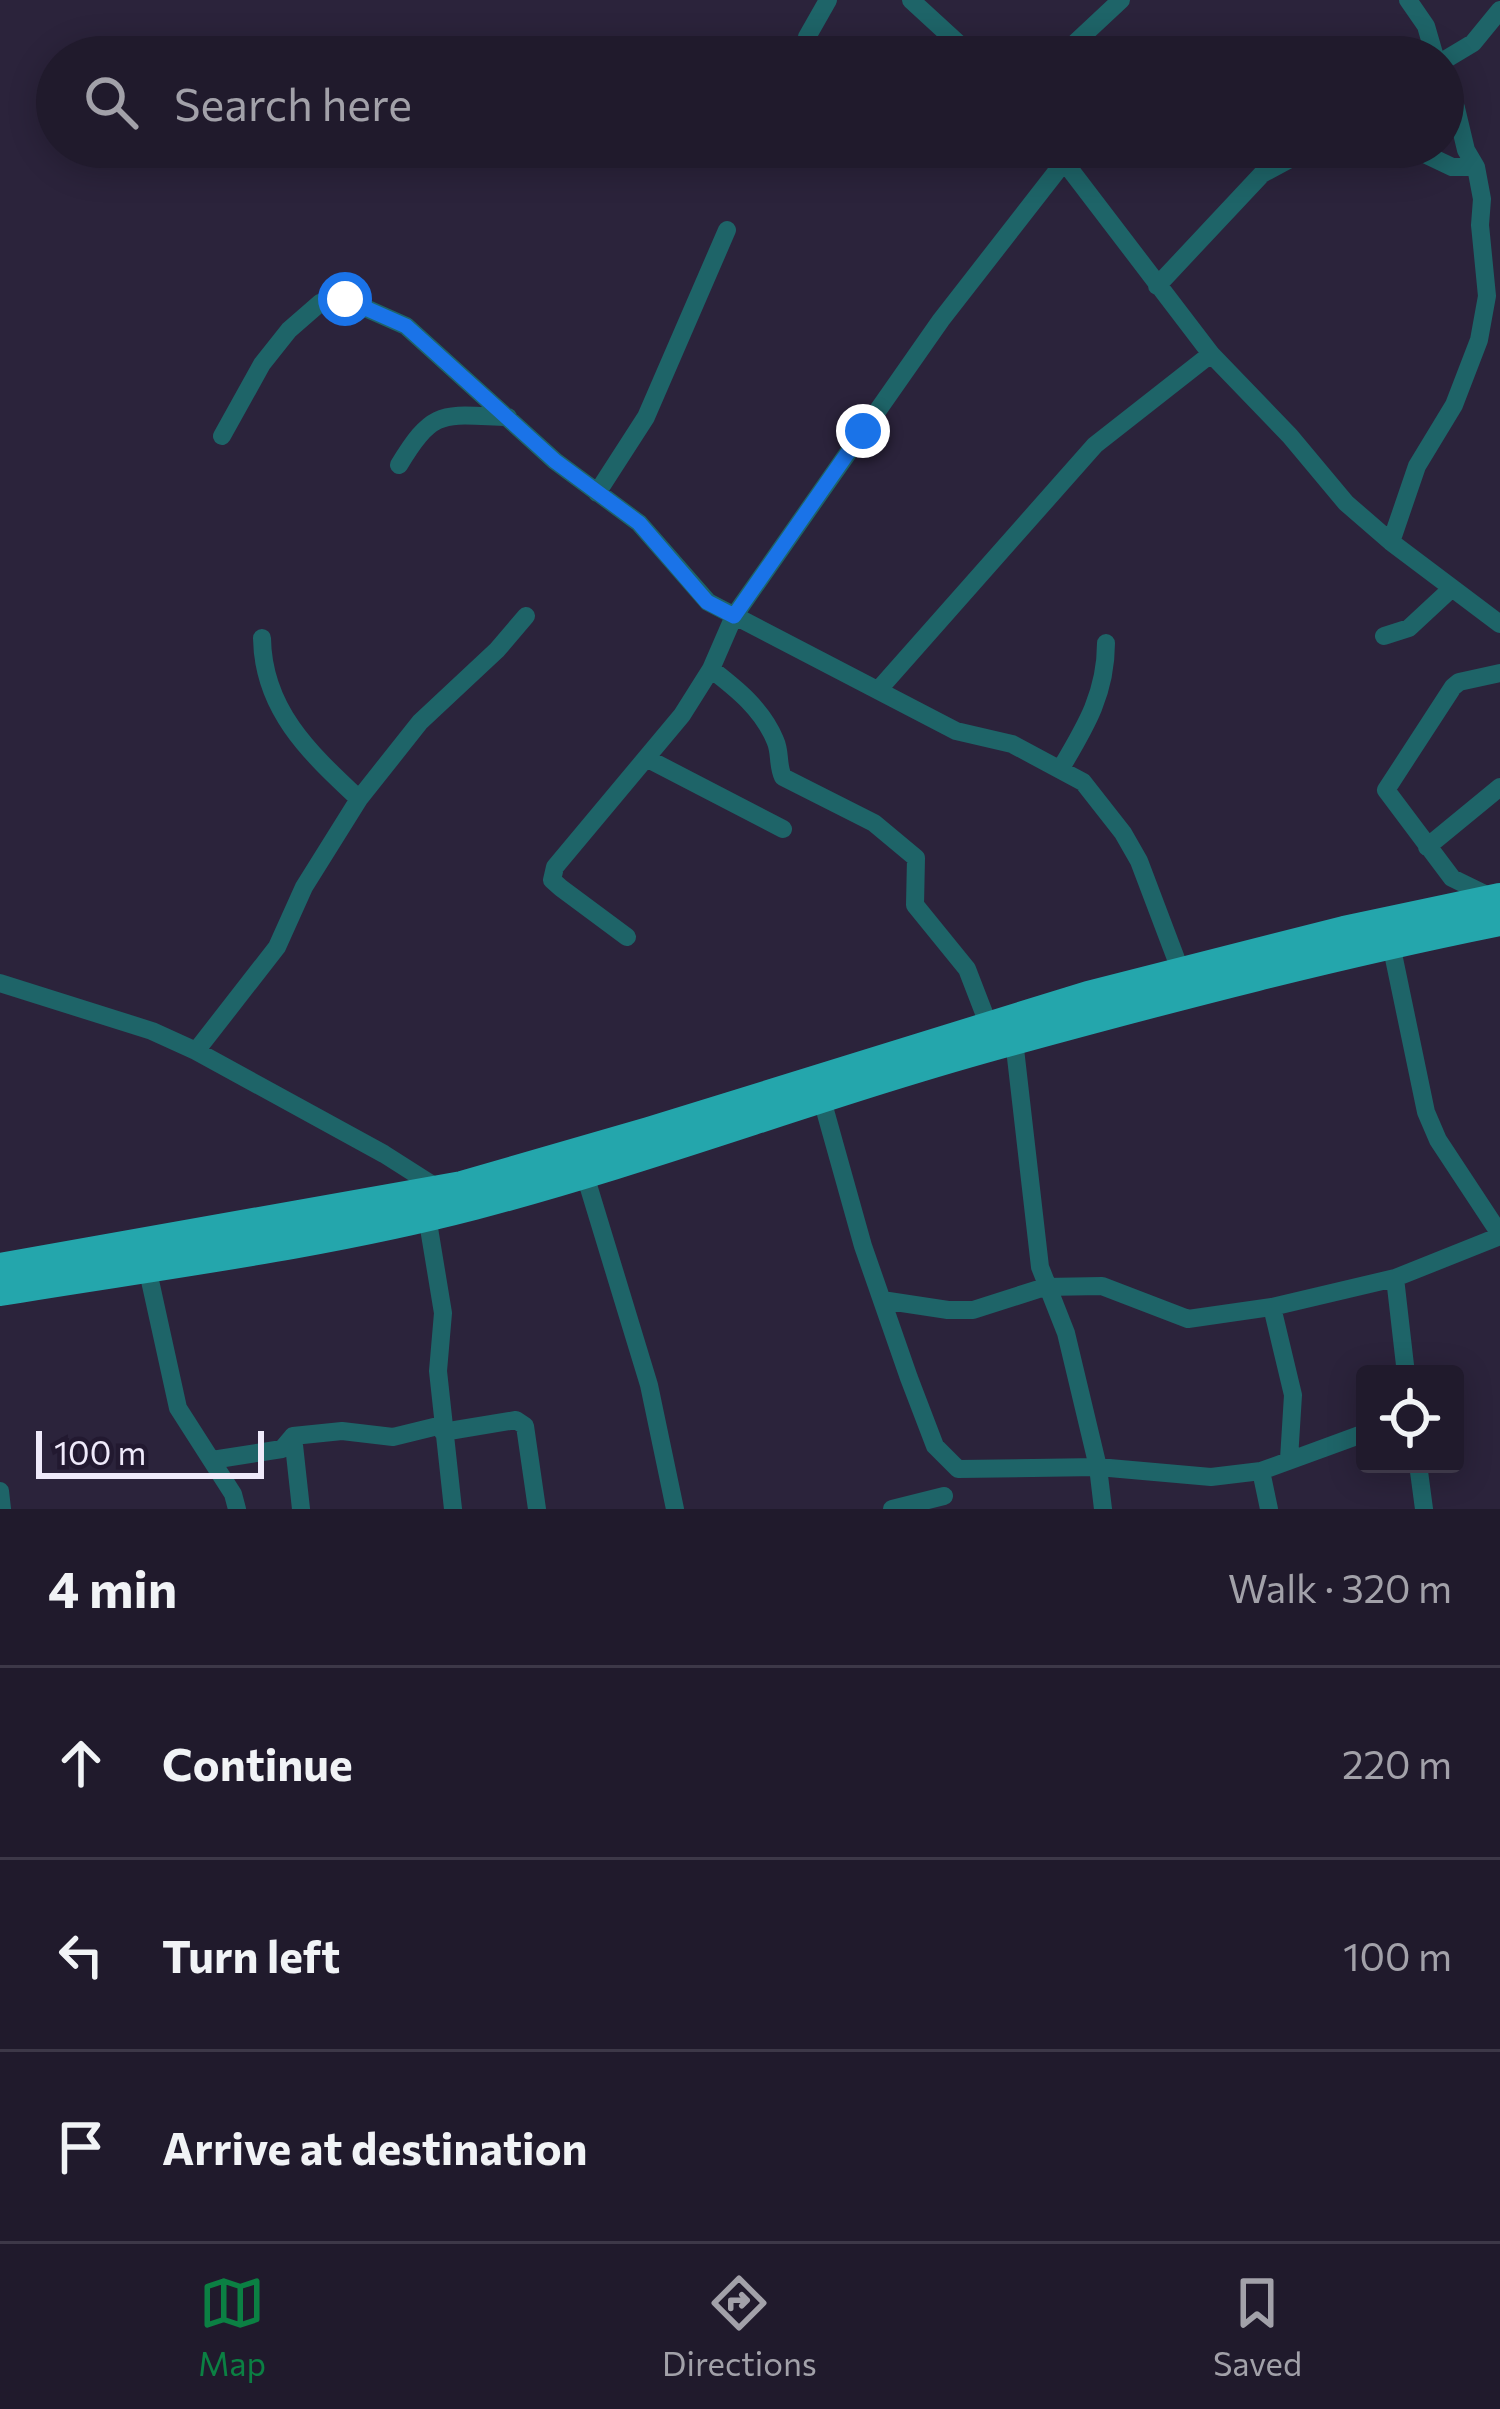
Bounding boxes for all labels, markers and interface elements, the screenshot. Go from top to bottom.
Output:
search box [36,36,1464,168]
icon: search [78,69,144,135]
text: Search here [174,75,412,130]
route start [318,272,372,326]
route end [836,404,890,458]
map controls [1356,1365,1464,1473]
button: locate [1356,1365,1464,1473]
scale bar [36,1425,264,1478]
text: 100 m [54,1431,146,1472]
text: 4 min [48,1556,177,1619]
text: Walk · 320 m [1228,1563,1452,1611]
icon: ahead [48,1730,114,1796]
text: Continue [162,1735,353,1790]
text: 220 m [1342,1739,1452,1787]
icon: left [48,1922,114,1988]
text: Turn left [162,1927,340,1982]
text: 100 m [1343,1931,1452,1979]
icon: arrive [48,2114,114,2180]
text: Arrive at destination [162,2119,588,2174]
tab: Map [198,2270,266,2383]
tab: Directions [662,2270,817,2383]
tab: Saved [1213,2270,1302,2383]

